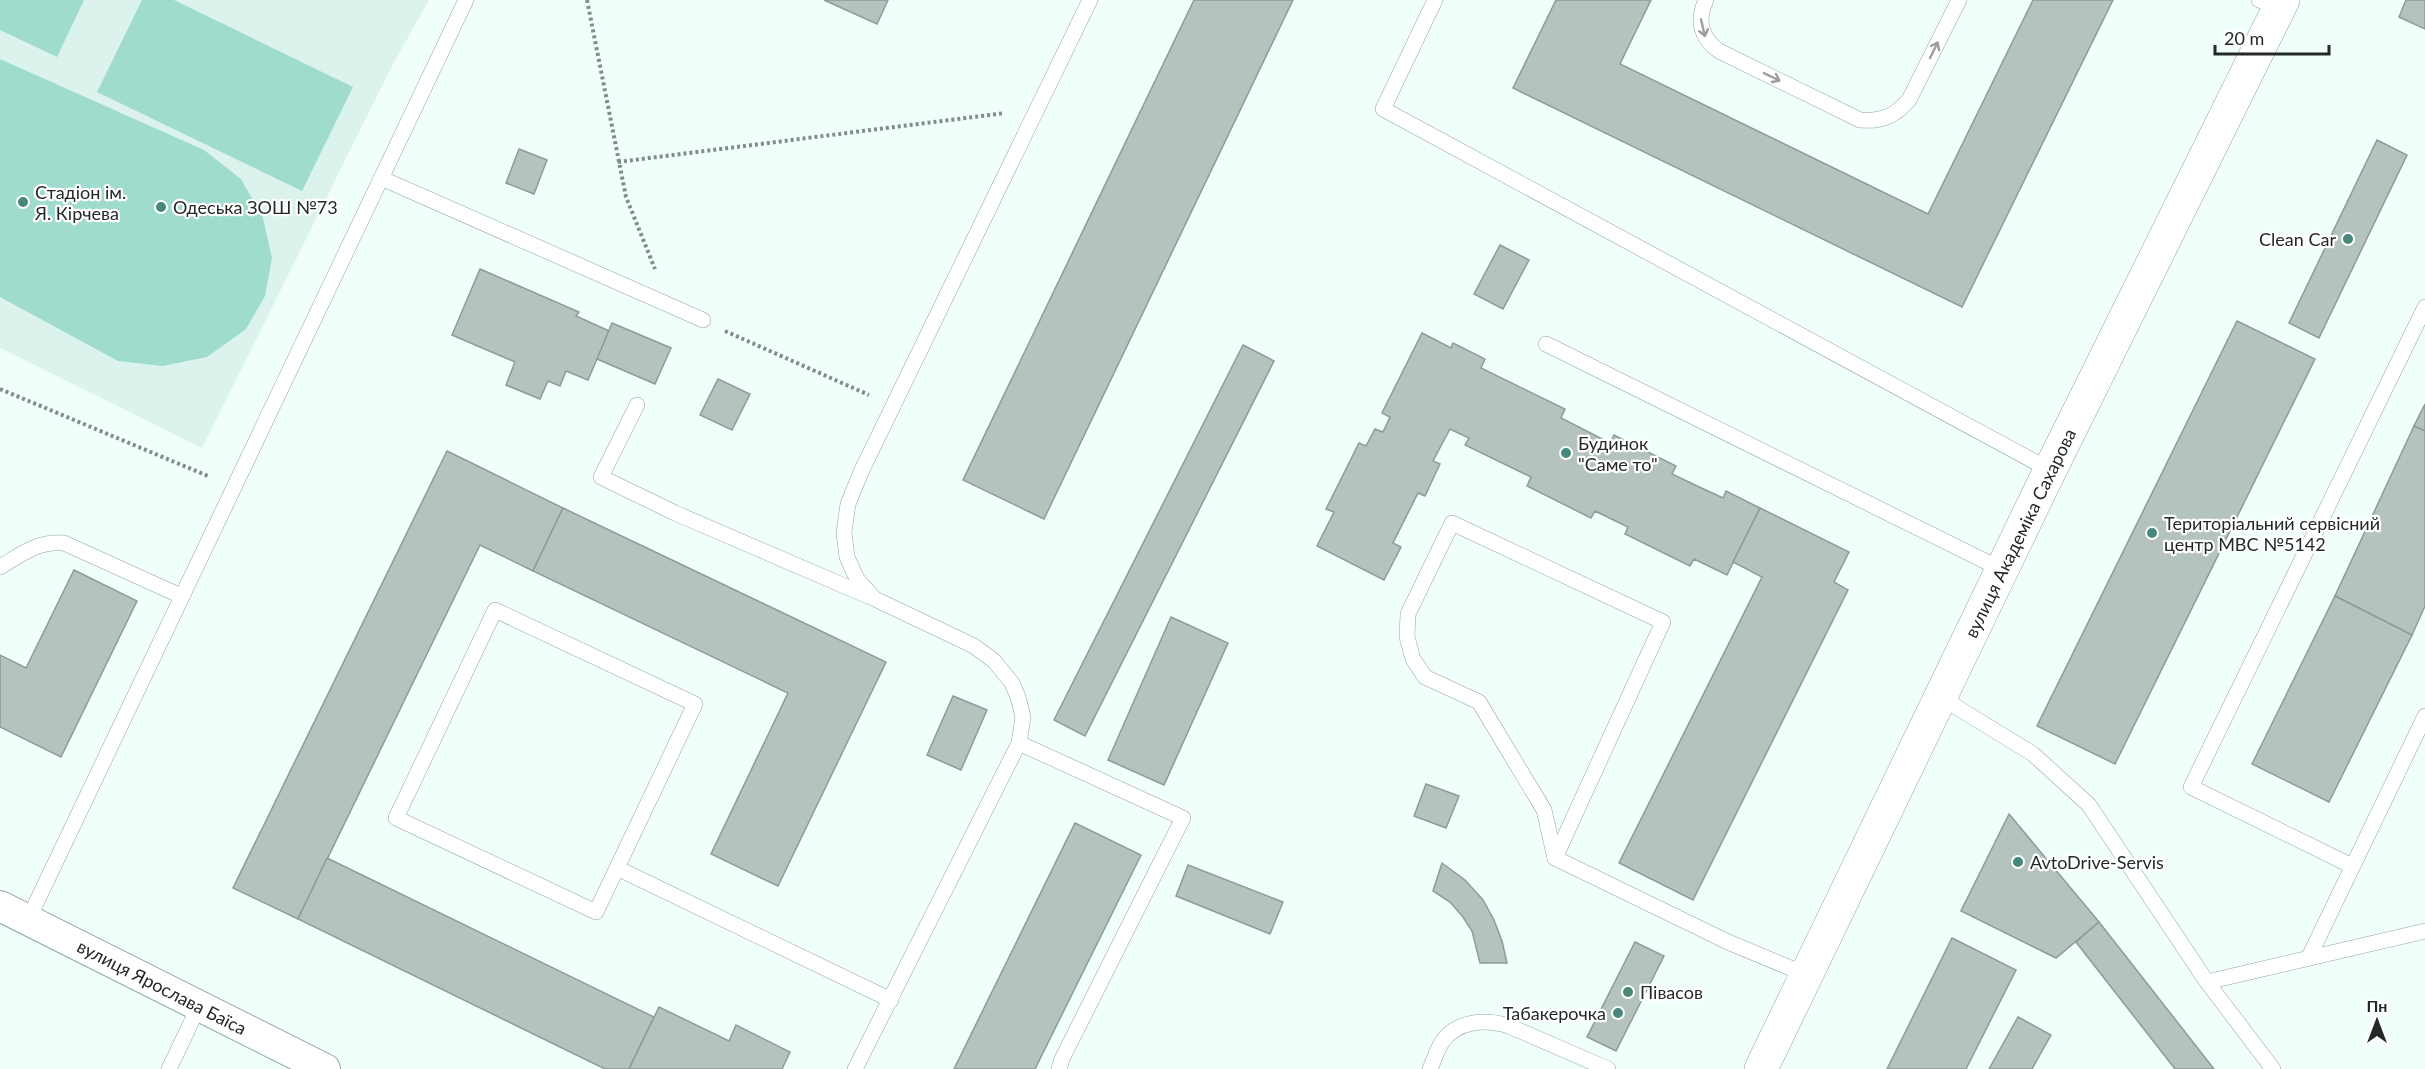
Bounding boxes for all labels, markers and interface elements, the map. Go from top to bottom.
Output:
one-way arrow [1698,18,1709,37]
scale bar [2215,18,2329,56]
text: 20 m [2224,27,2264,49]
one-way arrow [1928,42,1940,60]
one-way arrow [1762,71,1780,83]
place label: Стадіон ім. Я. Кірчева [34,181,126,224]
marker: Стадіон ім. Я. Кірчева [16,195,30,209]
place label: Одеська ЗОШ №73 [173,196,338,218]
marker: Одеська ЗОШ №73 [154,200,168,214]
place label: Clean Car [2259,228,2336,250]
marker: Clean Car [2341,232,2355,246]
street label: вулиця Академіка Сахарова [1960,425,2080,641]
place label: Будинок "Саме то" [1578,432,1658,475]
marker: Будинок "Саме то" [1559,446,1573,460]
place label: Територіальний сервісний центр МВС №5142 [2164,512,2380,555]
marker: Територіальний сервісний центр МВС №5142 [2145,526,2159,540]
place label: AvtoDrive-Servis [2030,851,2164,873]
marker: AvtoDrive-Servis [2011,855,2025,869]
street label: вулиця Ярослава Баїса [74,935,250,1039]
place label: Півасов [1640,981,1703,1003]
marker: Півасов [1621,985,1635,999]
north arrow [2347,991,2407,1051]
text: Пн [2367,996,2387,1015]
place label: Табакерочка [1503,1002,1606,1024]
marker: Табакерочка [1611,1006,1625,1020]

